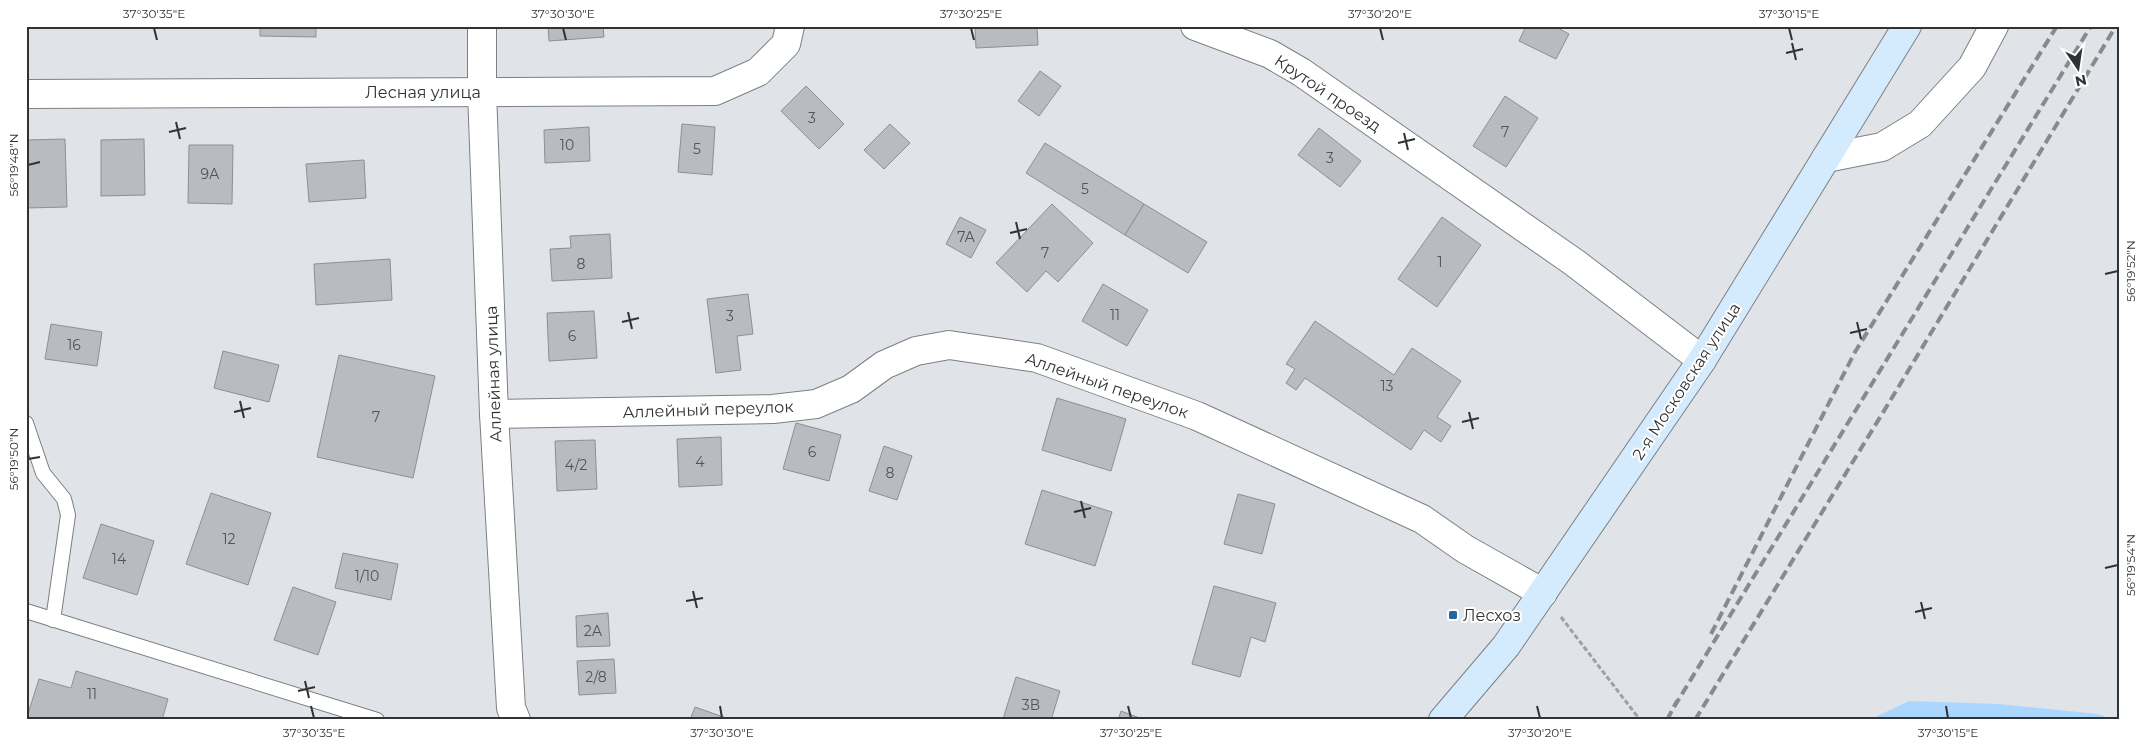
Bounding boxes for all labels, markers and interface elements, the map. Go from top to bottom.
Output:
text: 37°30'35"E [123,6,185,21]
text: 37°30'30"E [531,6,595,21]
text: 37°30'25"E [940,6,1002,21]
text: 37°30'20"E [1348,6,1412,21]
text: 37°30'15"E [1759,6,1819,21]
north arrow [2052,42,2102,92]
street label: Крутой проезд [1271,51,1384,136]
text: N [2073,71,2088,91]
street label: Лесная улица [365,83,481,102]
house number: 3 [808,109,816,127]
house number: 7 [1501,123,1509,141]
text: 56°19'48"N [6,133,21,197]
house number: 10 [560,136,574,154]
house number: 5 [693,140,701,158]
house number: 3 [1326,149,1334,167]
house number: 9А [201,165,220,183]
house number: 5 [1081,180,1089,198]
house number: 7А [957,228,975,246]
text: 56°19'52"N [2123,240,2138,302]
house number: 7 [1041,244,1049,262]
house number: 1 [1437,253,1443,271]
house number: 8 [577,255,586,273]
street label: 2-я Московская улица [1628,299,1744,463]
street label: Аллейная улица [482,305,505,443]
house number: 11 [1110,306,1120,324]
house number: 3 [726,307,734,325]
house number: 6 [568,327,577,345]
house number: 16 [67,336,81,354]
street label: Аллейный переулок [1023,349,1191,423]
house number: 13 [1381,377,1394,395]
street label: Аллейный переулок [622,397,795,422]
house number: 7 [372,408,380,426]
text: 56°19'50"N [6,428,21,490]
house number: 6 [808,443,817,461]
house number: 4 [695,453,705,471]
house number: 4/2 [565,456,587,474]
house number: 8 [886,464,895,482]
house number: 12 [222,530,236,548]
text: 56°19'54"N [2123,534,2138,596]
house number: 14 [112,550,127,568]
house number: 1/10 [355,567,379,585]
place label: Лесхоз [1463,606,1521,625]
marker: Лесхоз [1447,609,1459,621]
house number: 2А [584,622,603,640]
house number: 2/8 [585,668,607,686]
house number: 11 [87,685,97,703]
house number: 3В [1022,696,1040,714]
text: 37°30'35"E [283,725,345,740]
text: 37°30'30"E [690,725,754,740]
text: 37°30'25"E [1100,725,1162,740]
text: 37°30'20"E [1508,725,1572,740]
text: 37°30'15"E [1918,725,1978,740]

